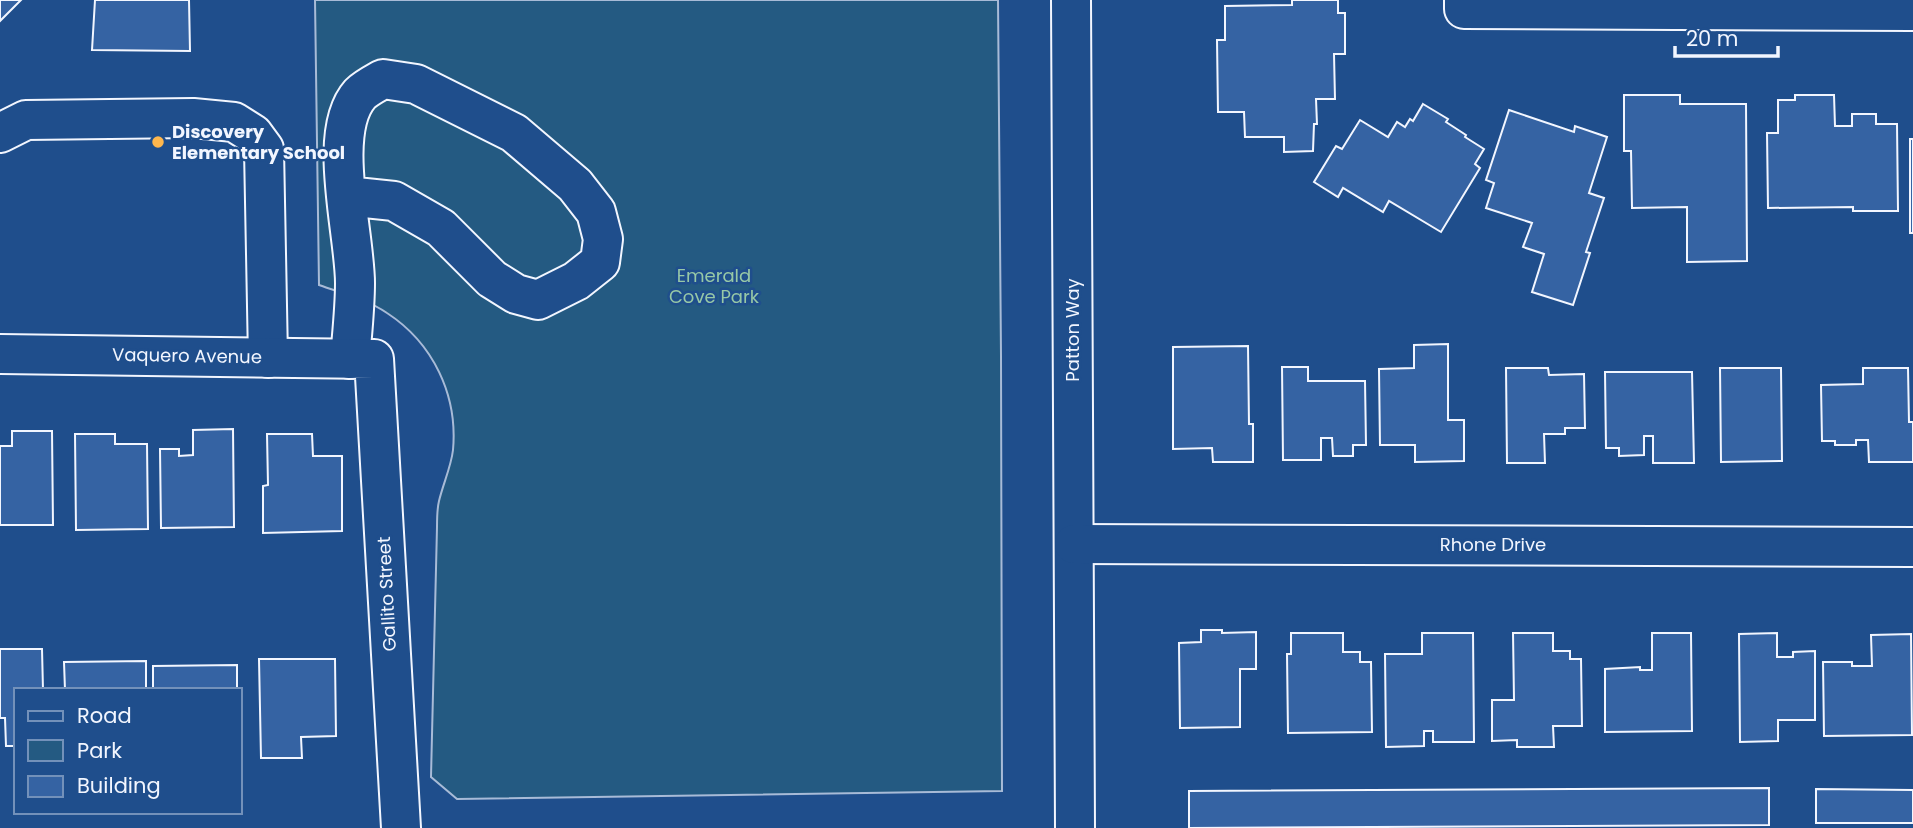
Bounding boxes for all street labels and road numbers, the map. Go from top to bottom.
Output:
street label: Patton Way [1060,278,1085,382]
street label: Vaquero Avenue [112,342,262,369]
street label: Rhone Drive [1440,532,1546,557]
street label: Gallito Street [371,536,402,652]

